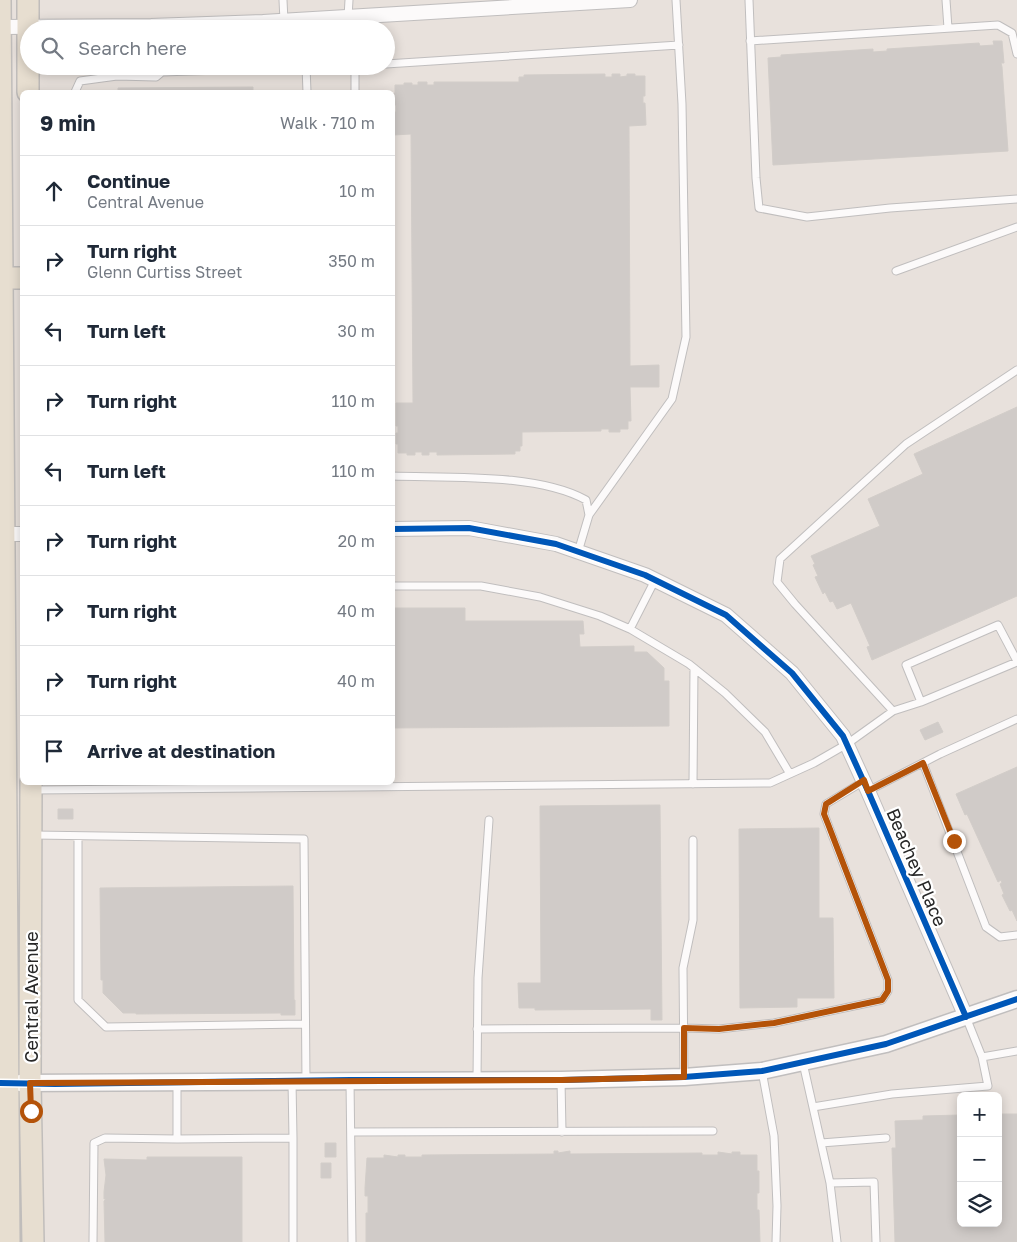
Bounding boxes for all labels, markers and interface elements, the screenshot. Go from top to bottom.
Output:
search box [20,20,395,75]
icon: search [38,34,66,62]
text: Search here [78,36,187,59]
text: 9 min [40,110,95,136]
text: Walk · 710 m [280,113,375,133]
text: Continue [87,169,170,192]
icon: ahead [40,177,68,205]
text: 10 m [339,181,375,201]
text: Central Avenue [87,192,204,212]
text: Turn right [87,239,177,262]
icon: right [40,247,68,275]
text: 350 m [328,251,375,271]
text: Glenn Curtiss Street [87,262,242,282]
icon: left [40,317,68,345]
text: Turn left [87,319,166,342]
text: 30 m [338,321,375,341]
icon: right [40,387,68,415]
text: Turn right [87,389,177,412]
text: 110 m [331,391,375,411]
icon: left [40,457,68,485]
text: Turn left [87,459,166,482]
text: 110 m [331,461,375,481]
icon: right [40,527,68,555]
text: Turn right [87,529,177,552]
text: 20 m [338,531,375,551]
icon: right [40,597,68,625]
text: Turn right [87,599,177,622]
text: 40 m [337,601,375,621]
icon: right [40,667,68,695]
text: Turn right [87,669,177,692]
text: 40 m [337,671,375,691]
icon: arrive [40,737,68,765]
text: Arrive at destination [87,739,275,762]
street label: Beachey Place [882,805,952,929]
route end [943,830,966,853]
street label: Central Avenue [20,931,42,1063]
map controls [957,1092,1002,1227]
button: + [957,1092,1002,1137]
route start [20,1100,43,1123]
button: − [957,1137,1002,1182]
button: layers [957,1182,1002,1227]

